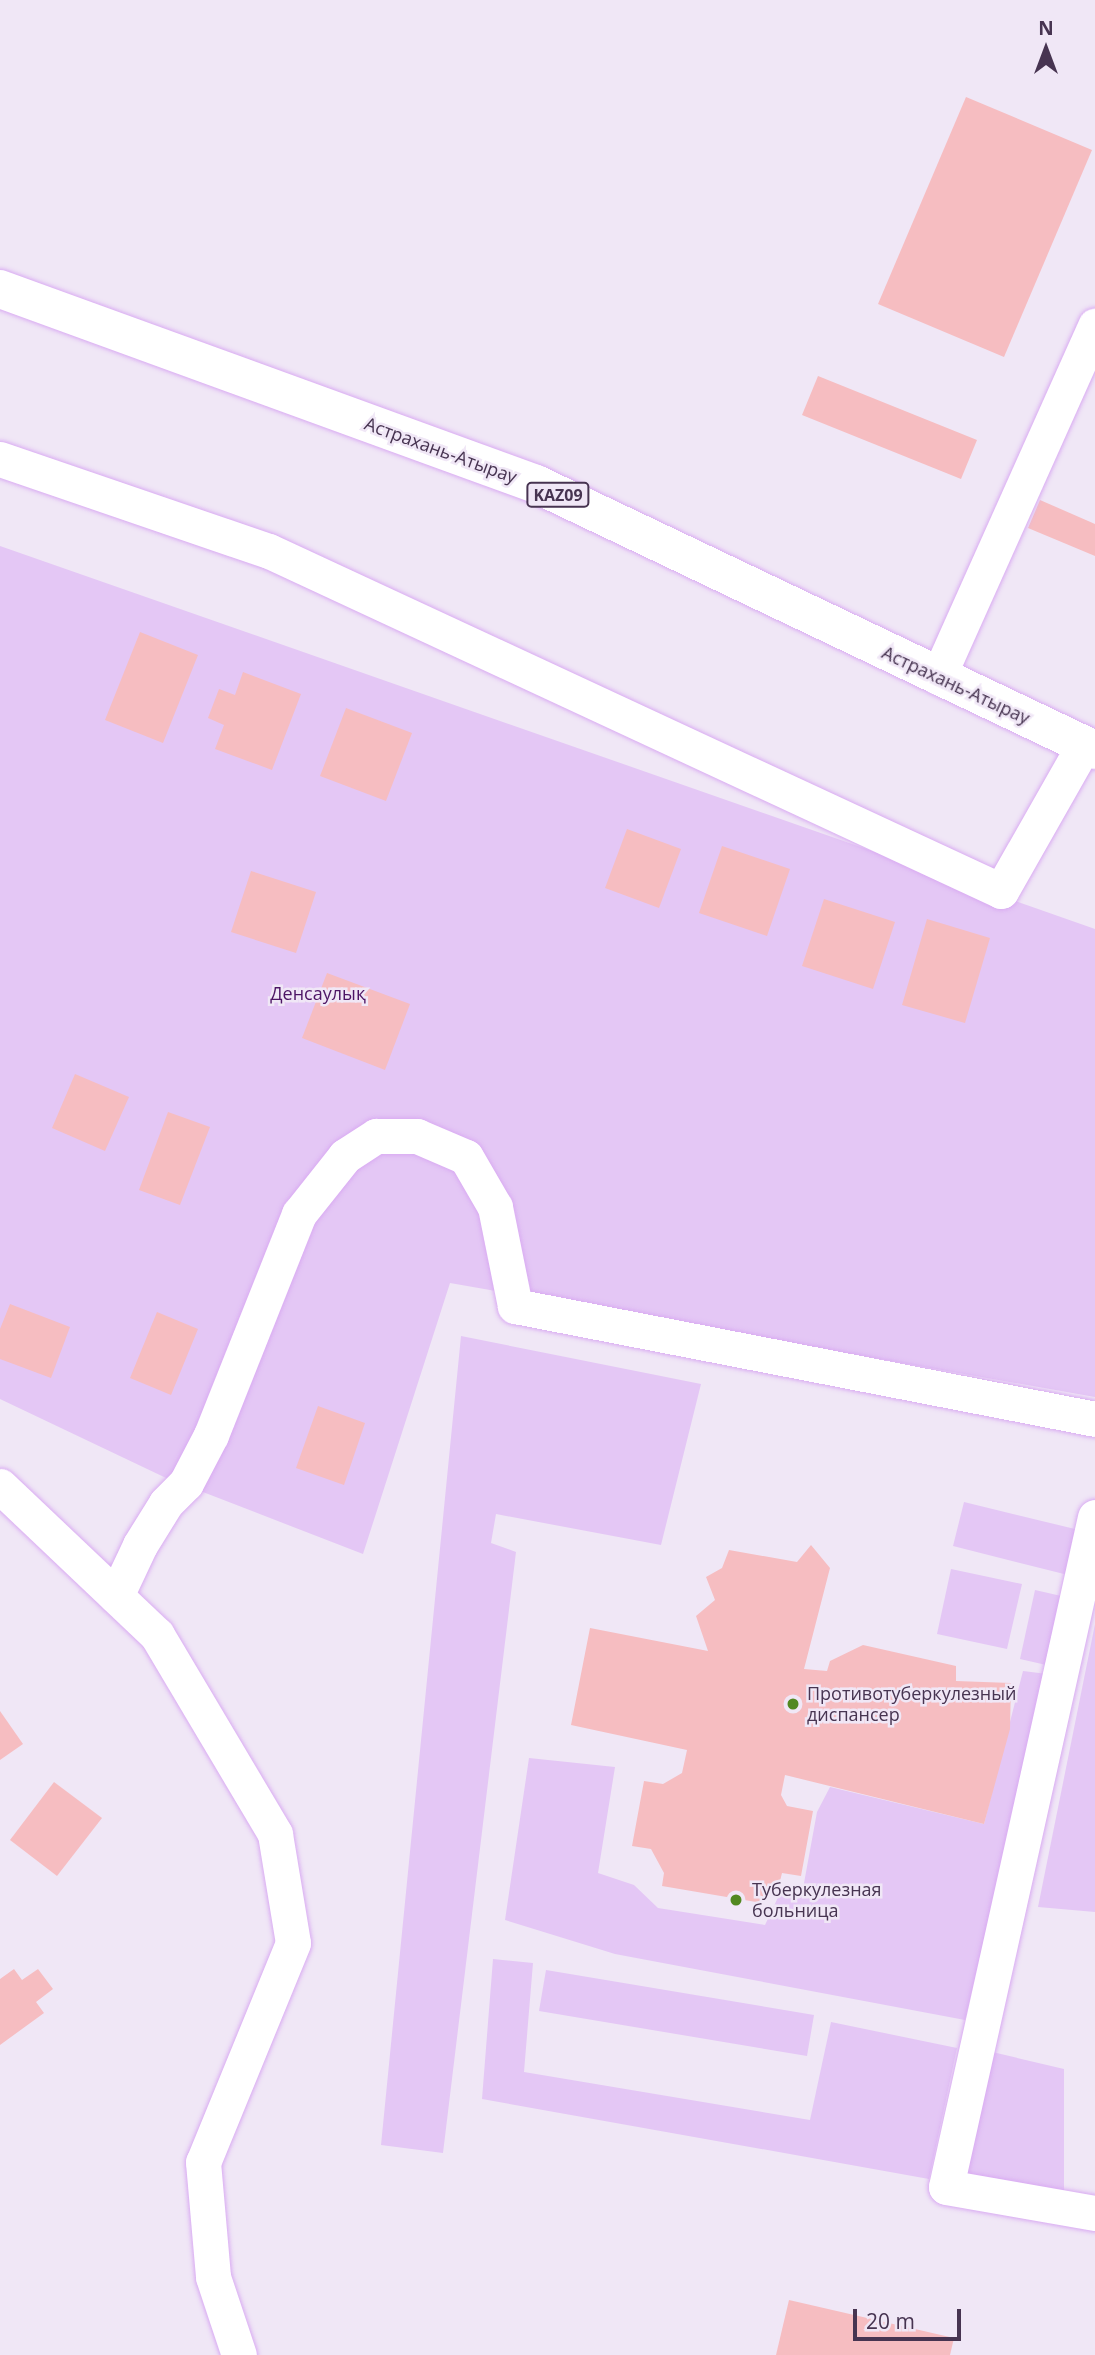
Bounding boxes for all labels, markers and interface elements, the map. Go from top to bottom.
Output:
north arrow [1011,14,1081,84]
text: N [1038,15,1054,41]
street label: Астрахань-Атырау [362,412,520,488]
road number: KAZ09 [525,482,591,508]
street label: Астрахань-Атырау [879,641,1033,729]
park label: Денсаулық [270,982,366,1004]
place label: Противотуберкулезный диспансер [807,1683,1016,1726]
marker: Противотуберкулезный диспансер [785,1696,801,1712]
place label: Туберкулезная больница [752,1879,882,1922]
marker: Туберкулезная больница [726,1890,746,1910]
scale bar [857,2296,965,2340]
text: 20 m [866,2307,915,2335]

